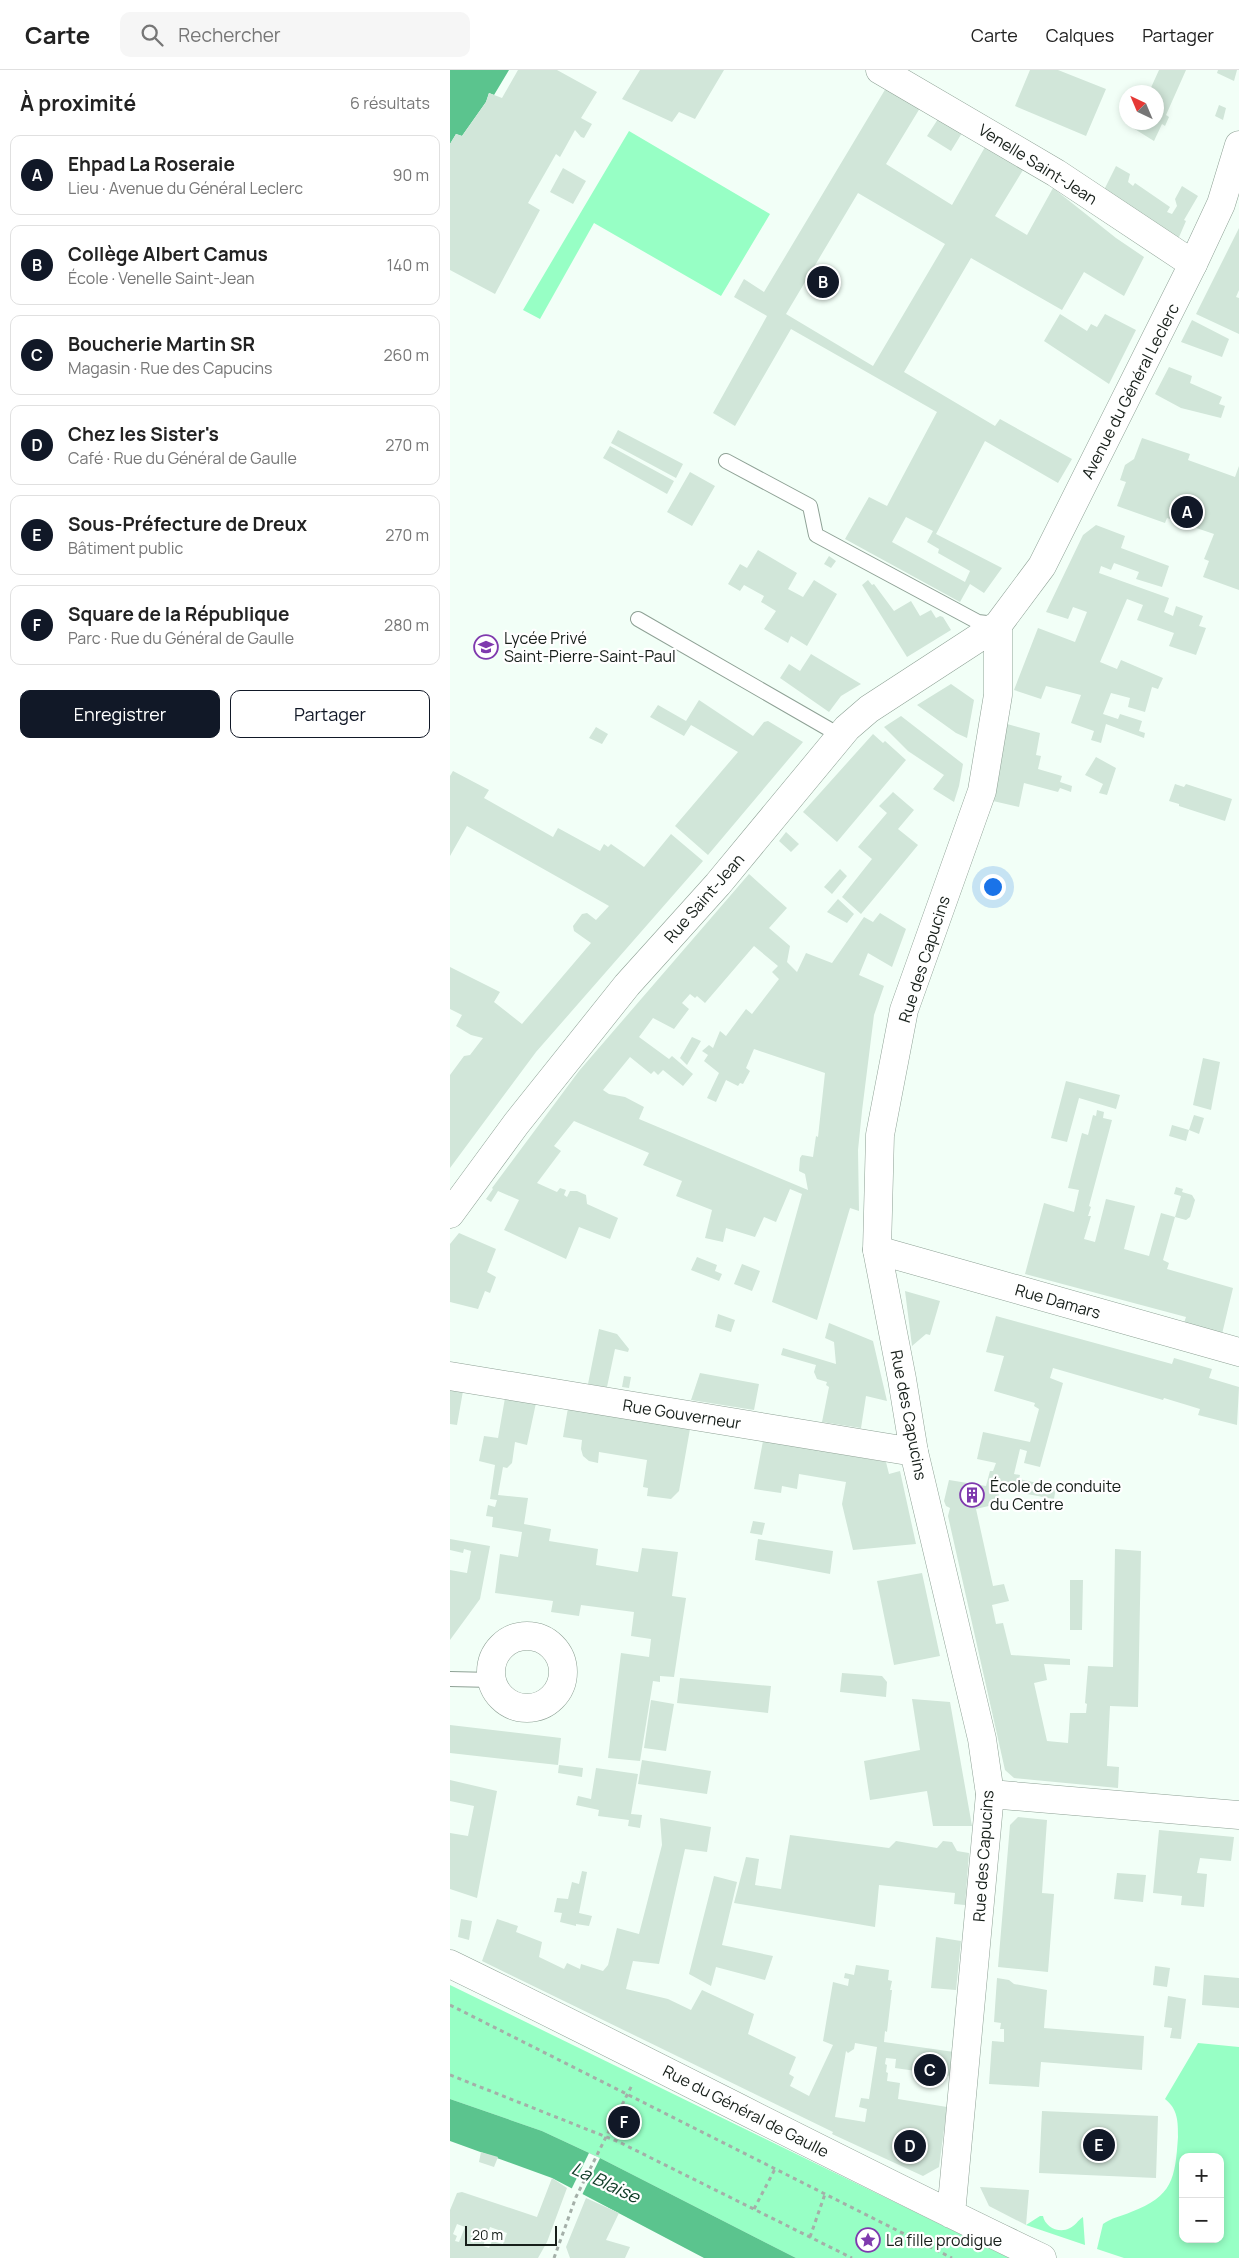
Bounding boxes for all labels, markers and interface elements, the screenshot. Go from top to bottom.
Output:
search box [120,12,470,57]
text: Carte [25,18,90,51]
icon: search [138,21,166,49]
text: Rechercher [178,22,281,48]
text: Carte [971,23,1018,47]
text: Calques [1046,23,1114,47]
text: Partager [1142,23,1214,47]
north arrow [1119,85,1164,130]
text: À proximité [20,89,136,117]
text: 6 résultats [350,92,430,114]
street label: Venelle Saint-Jean [974,119,1102,209]
text: Ehpad La Roseraie [68,151,235,177]
text: A [32,164,42,186]
text: 90 m [393,164,429,186]
text: Lieu · Avenue du Général Leclerc [68,177,303,199]
text: Collège Albert Camus [68,241,268,267]
text: B [32,254,42,276]
text: 140 m [387,254,429,276]
pin: B [807,263,839,301]
text: École · Venelle Saint-Jean [68,267,255,289]
street label: Avenue du Général Leclerc [1076,299,1184,483]
text: Boucherie Martin SR [68,331,255,357]
text: C [31,344,43,366]
text: 260 m [383,344,429,366]
text: Magasin · Rue des Capucins [68,357,273,379]
text: Chez les Sister's [68,421,219,447]
text: D [31,434,43,456]
text: 270 m [385,434,429,456]
text: Café · Rue du Général de Gaulle [68,447,297,469]
pin: A [1171,493,1203,531]
text: Sous-Préfecture de Dreux [68,511,307,537]
text: E [32,524,42,546]
text: 270 m [385,524,429,546]
text: Bâtiment public [68,537,183,559]
text: Square de la République [68,601,289,627]
text: F [33,614,41,636]
text: 280 m [384,614,429,636]
text: Parc · Rue du Général de Gaulle [68,627,294,649]
place label: Lycée Privé Saint-Pierre-Saint-Paul [504,627,676,667]
school or university icon: Lycée Privé Saint-Pierre-Saint-Paul [473,634,499,660]
button: Enregistrer [20,690,220,738]
button: Partager [230,690,430,738]
street label: Rue Saint-Jean [659,849,749,947]
your location [980,874,1006,900]
street label: Rue des Capucins [893,893,955,1025]
street label: Rue Damars [1013,1278,1103,1324]
street label: Rue des Capucins [886,1348,932,1482]
street label: Rue Gouverneur [621,1394,743,1434]
place label: École de conduite du Centre [990,1475,1121,1515]
building icon: École de conduite du Centre [959,1482,985,1508]
street label: Rue des Capucins [967,1789,999,1923]
pin: C [914,2051,946,2089]
street label: Rue du Général de Gaulle [659,2060,833,2162]
pin: F [608,2103,640,2141]
pin: E [1083,2126,1115,2164]
pin: D [894,2127,926,2165]
map controls [1179,2153,1224,2243]
button: + [1179,2153,1224,2198]
water label: La Blaise [568,2156,645,2209]
button: − [1179,2198,1224,2243]
scale bar [465,2223,558,2246]
text: 20 m [472,2225,503,2244]
place icon: La fille prodigue [855,2227,881,2253]
place label: La fille prodigue [886,2229,1002,2251]

